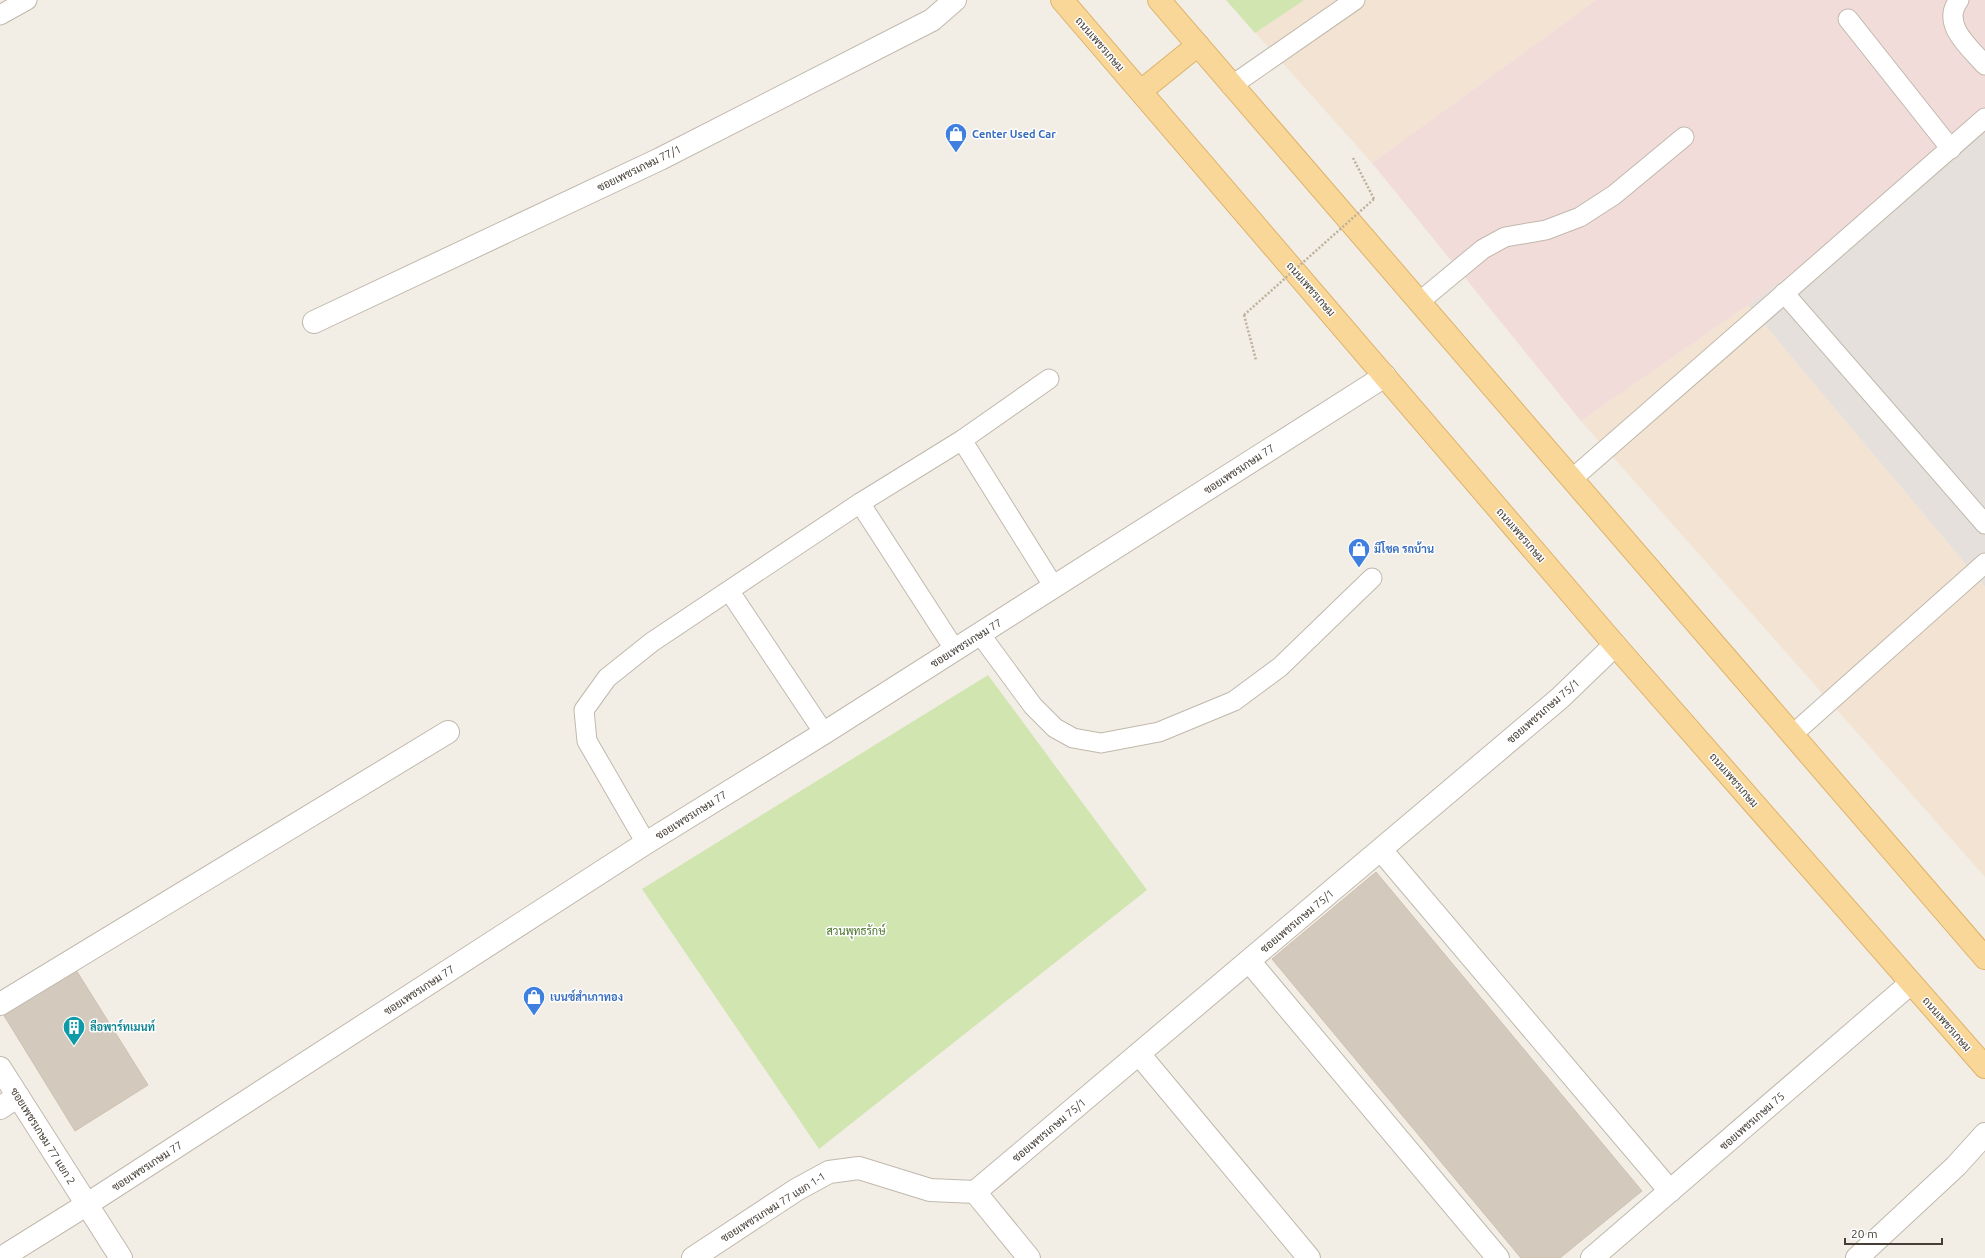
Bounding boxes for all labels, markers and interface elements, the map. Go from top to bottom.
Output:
street label: ถนนเพชรเกษม [1073,15,1127,73]
shop icon: Center Used Car [943,121,969,154]
place label: Center Used Car [972,128,1056,140]
street label: ซอยเพชรเกษม 77/1 [595,142,683,194]
street label: ถนนเพชรเกษม [1284,260,1338,318]
street label: ซอยเพชรเกษม 77 [1201,442,1277,496]
street label: ถนนเพชรเกษม [1494,506,1548,564]
shop icon: มีโชค รถบ้าน [1346,536,1372,569]
place label: มีโชค รถบ้าน [1374,541,1434,555]
street label: ซอยเพชรเกษม 77 [928,616,1004,670]
street label: ซอยเพชรเกษม 75/1 [1504,676,1582,746]
street label: ถนนเพชรเกษม [1707,751,1761,809]
street label: ซอยเพชรเกษม 77 [653,788,729,842]
street label: ซอยเพชรเกษม 75/1 [1258,887,1336,955]
park label: สวนพุทธรักษ์ [826,923,886,940]
street label: ซอยเพชรเกษม 77 [381,963,457,1017]
shop icon: เบนซ์สำเภาทอง [521,984,547,1017]
place label: เบนซ์สำเภาทอง [550,989,623,1003]
street label: ถนนเพชรเกษม [1920,995,1974,1053]
building icon: ลีอพาร์ทเมนท์ [61,1014,87,1047]
place label: ลีอพาร์ทเมนท์ [90,1019,156,1033]
street label: ซอยเพชรเกษม 77 แยก 2 [8,1085,78,1187]
street label: ซอยเพชรเกษม 75 [1717,1090,1787,1152]
street label: ซอยเพชรเกษม 75/1 [1010,1096,1088,1164]
street label: ซอยเพชรเกษม 77 [109,1139,185,1193]
street label: ซอยเพชรเกษม 77 แยก 1-1 [718,1170,828,1244]
scale bar [1845,1220,1942,1246]
text: 20 m [1851,1227,1878,1240]

